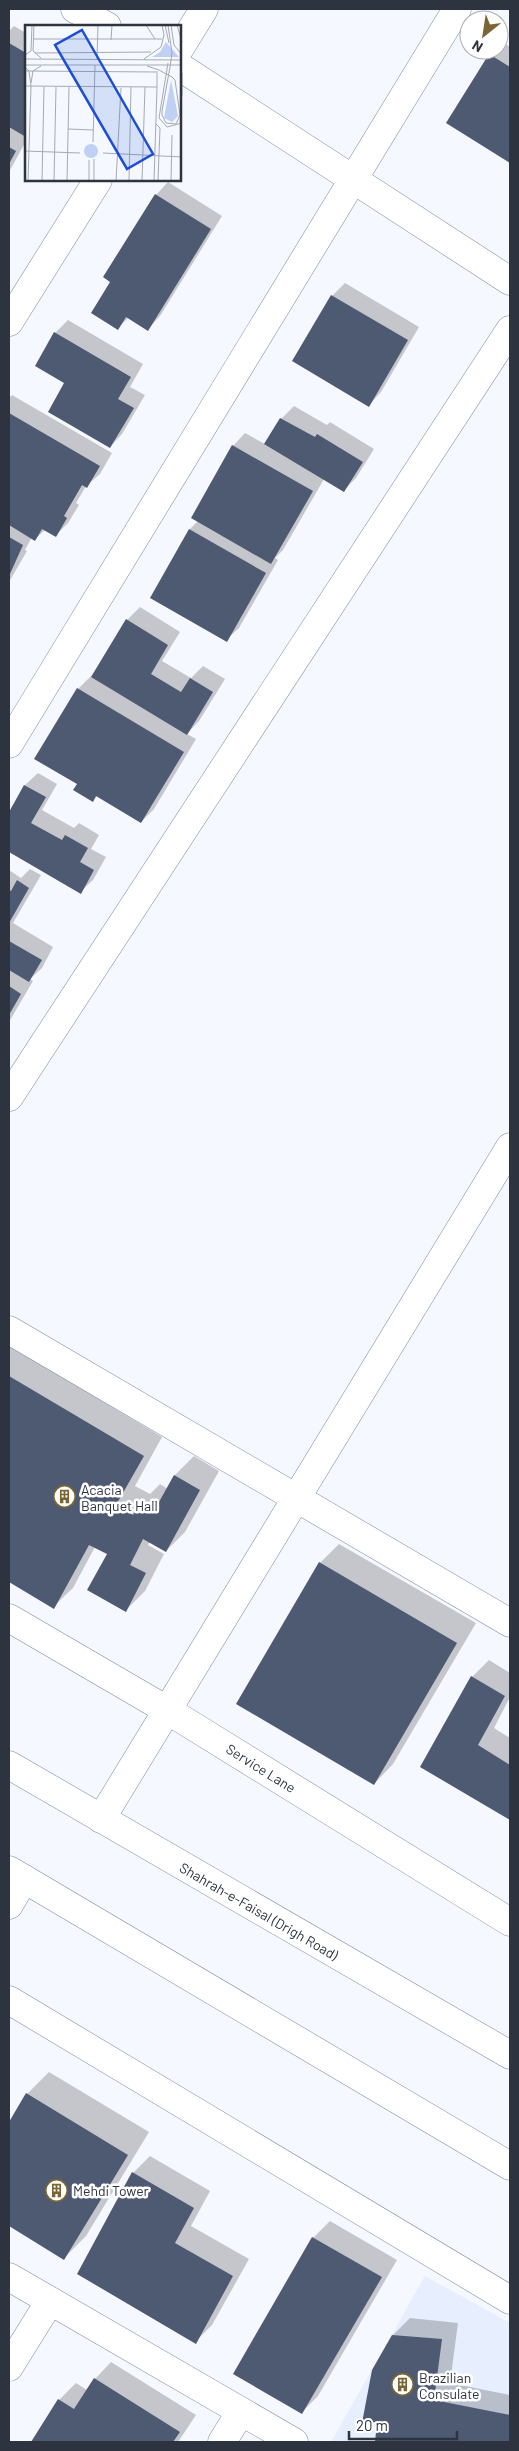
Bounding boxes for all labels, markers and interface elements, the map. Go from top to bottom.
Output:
north arrow [459,10,509,60]
inset map [25,25,181,181]
text: N [469,37,486,56]
place label: Acacia Banquet Hall [81,1481,158,1514]
building icon: Acacia Banquet Hall [53,1485,77,1509]
street label: Service Lane [223,1740,299,1796]
street label: Shahrah-e-Faisal (Drigh Road) [177,1859,342,1964]
building icon: Mehdi Tower [45,2178,69,2202]
place label: Mehdi Tower [73,2182,149,2199]
place label: Brazilian Consulate [419,2369,480,2402]
building icon: Brazilian Consulate [391,2373,415,2397]
scale bar [349,2408,456,2440]
text: 20 m [356,2416,388,2434]

